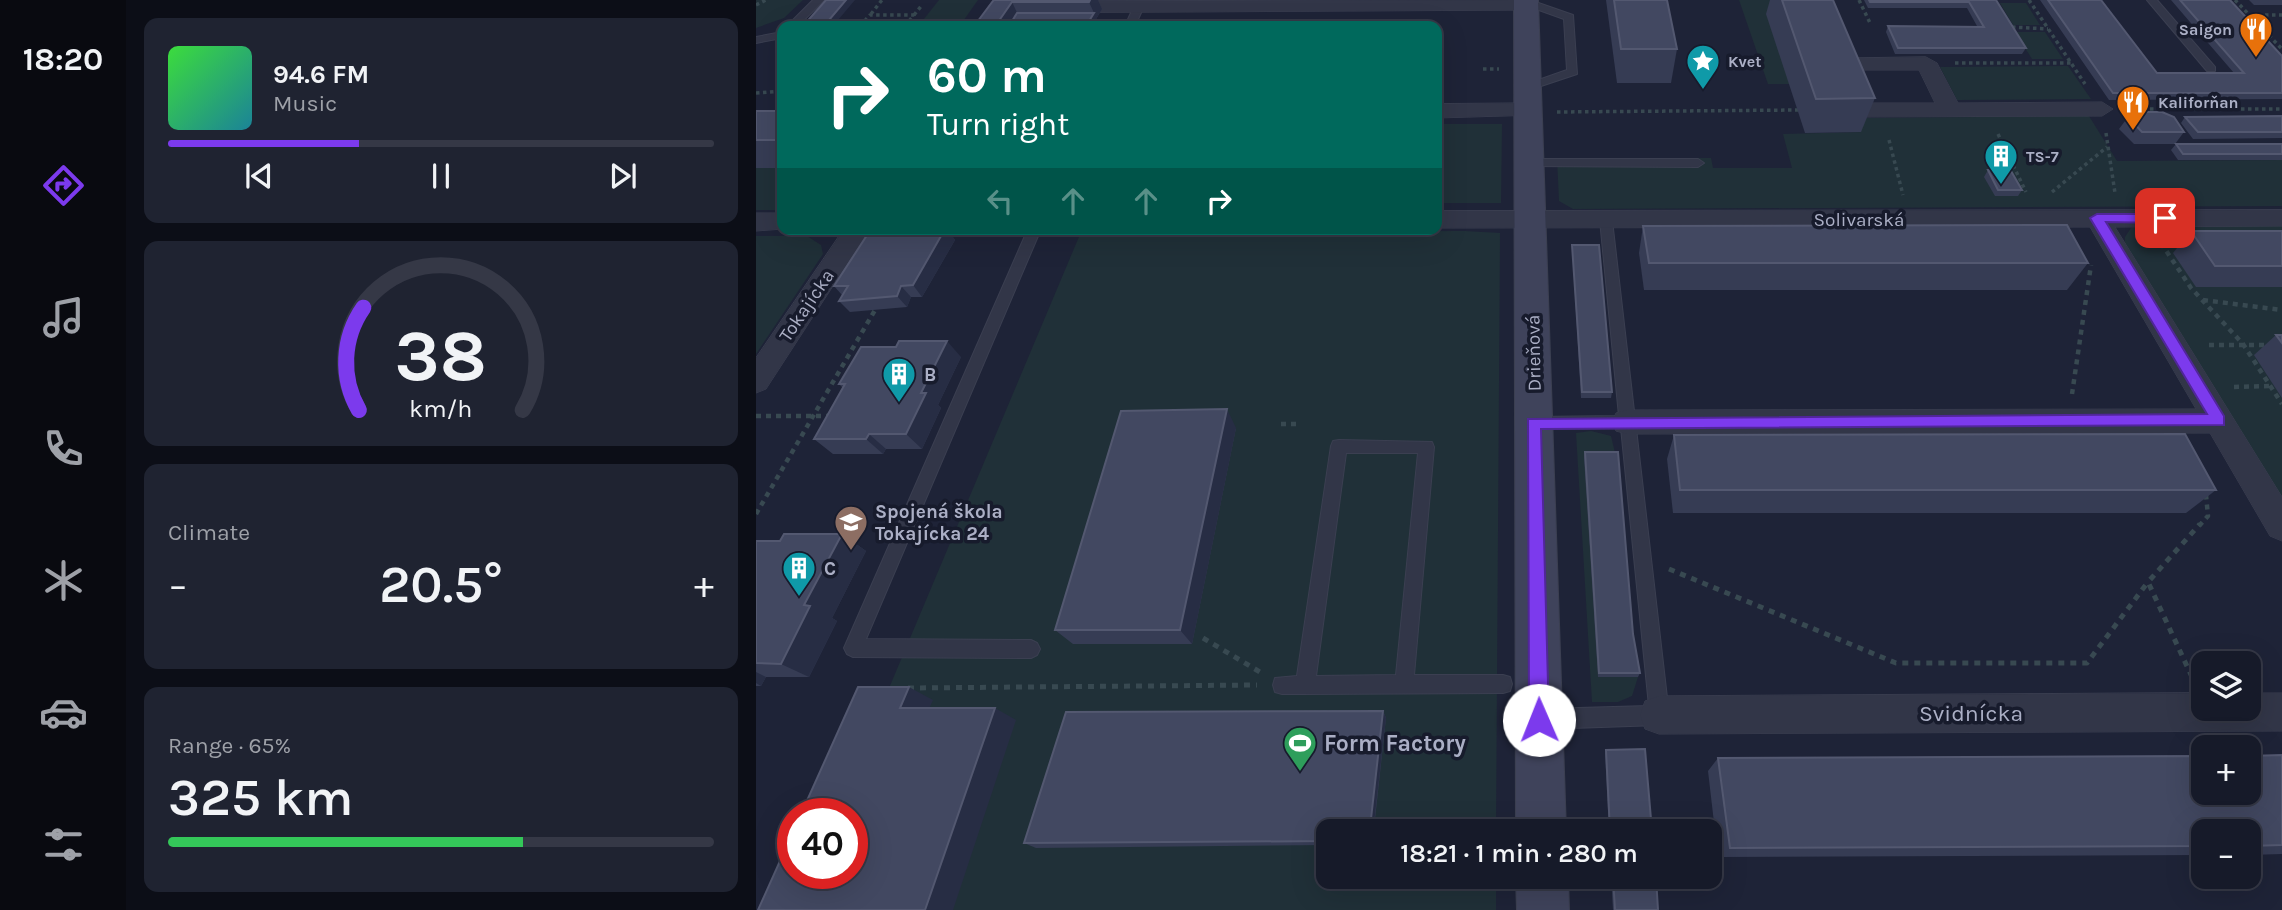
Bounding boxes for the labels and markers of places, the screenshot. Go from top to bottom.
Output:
restaurant icon: Saigon [2237,10,2275,59]
place label: Saigon [2179,20,2232,39]
place icon: Kvet [1684,42,1722,91]
place label: Kvet [1728,52,1762,71]
restaurant icon: Kaliforňan [2114,83,2152,132]
place label: Kaliforňan [2158,93,2238,112]
building icon: TS-7 [1982,137,2020,186]
place label: TS-7 [2026,147,2059,166]
pin [2135,188,2195,248]
building icon: B [880,355,918,404]
place label: B [924,364,936,386]
place label: Spojená škola Tokajícka 24 [875,501,1003,545]
school or university icon: Spojená škola Tokajícka 24 [832,503,870,552]
building icon: C [780,549,818,598]
place label: C [824,558,836,580]
sports icon: Form Factory [1281,724,1319,773]
place label: Form Factory [1324,730,1466,757]

